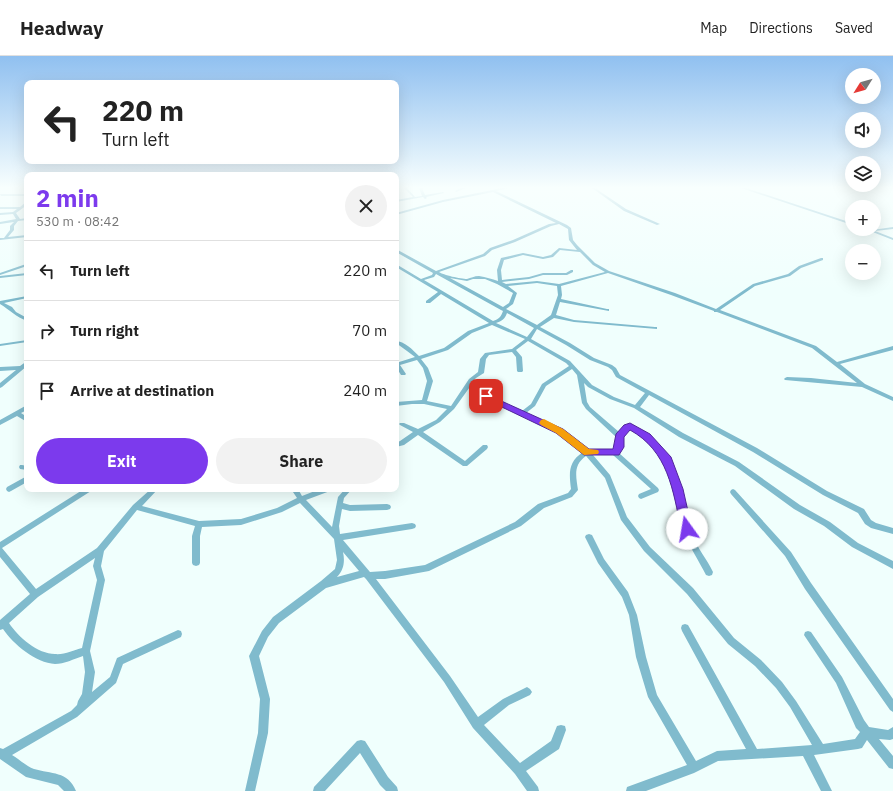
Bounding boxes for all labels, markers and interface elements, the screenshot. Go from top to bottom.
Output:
text: Headway [20,16,103,40]
text: Map [700,19,727,37]
text: Directions [749,19,813,37]
text: Saved [835,19,873,37]
north arrow [845,68,881,104]
map controls [845,68,881,280]
text: 220 m [102,92,184,129]
icon: left [36,96,88,148]
button: sound [845,112,881,148]
text: Turn left [102,128,170,151]
button: layers [845,156,881,192]
text: 2 min [36,182,99,214]
button: close [345,185,387,227]
button: + [845,200,881,236]
text: 530 m · 08:42 [36,213,119,230]
button: − [845,244,881,280]
icon: left [36,260,58,282]
text: Turn left [70,261,130,280]
text: 220 m [343,261,387,280]
icon: right [36,320,58,342]
text: Turn right [70,321,139,340]
text: 70 m [352,321,387,340]
pin [469,379,503,413]
icon: arrive [36,380,58,402]
text: Arrive at destination [70,381,214,400]
text: 240 m [343,381,387,400]
icon: arrive [475,385,497,407]
button: Exit [36,438,208,484]
button: Share [216,438,387,484]
position arrow [666,508,708,550]

